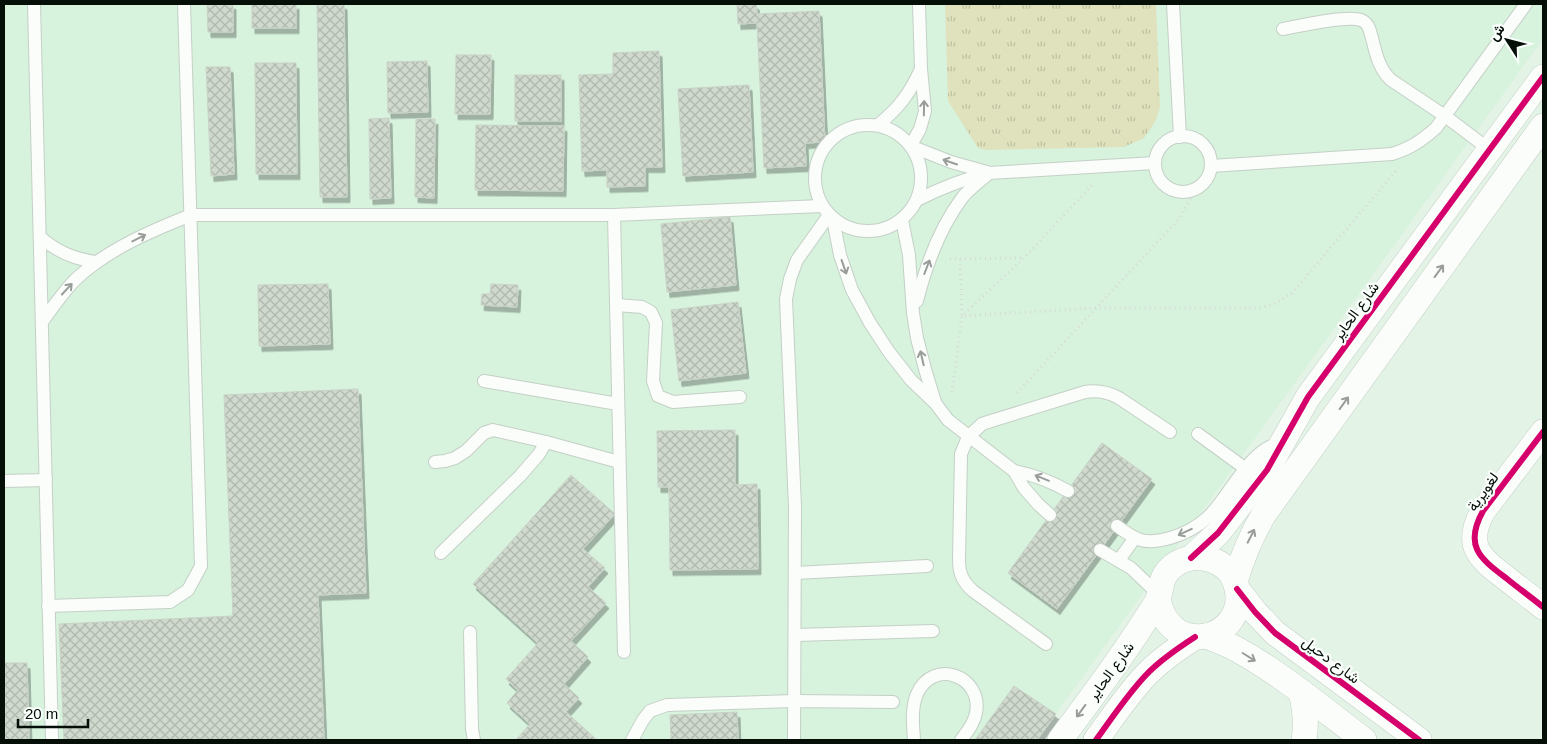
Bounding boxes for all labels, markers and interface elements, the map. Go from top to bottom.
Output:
north arrow [1482,15,1532,65]
text: ش [1485,21,1509,44]
one-way arrow [919,101,929,117]
one-way arrow [943,157,959,166]
one-way arrow [131,233,146,243]
one-way arrow [840,258,849,274]
one-way arrow [923,259,932,274]
one-way arrow [1434,264,1444,278]
street label: شارع الحاير [1328,278,1385,345]
one-way arrow [61,283,73,296]
one-way arrow [917,350,926,366]
one-way arrow [1339,396,1349,410]
street label: لغويرية [1463,469,1503,515]
one-way arrow [1035,473,1050,482]
one-way arrow [1178,528,1193,538]
one-way arrow [1247,529,1257,544]
street label: شارع دحيل [1297,632,1364,689]
street label: شارع الحاير [1083,638,1140,705]
one-way arrow [1242,652,1256,662]
scale bar [18,696,88,728]
one-way arrow [1076,704,1087,717]
text: 20 m [25,705,58,722]

